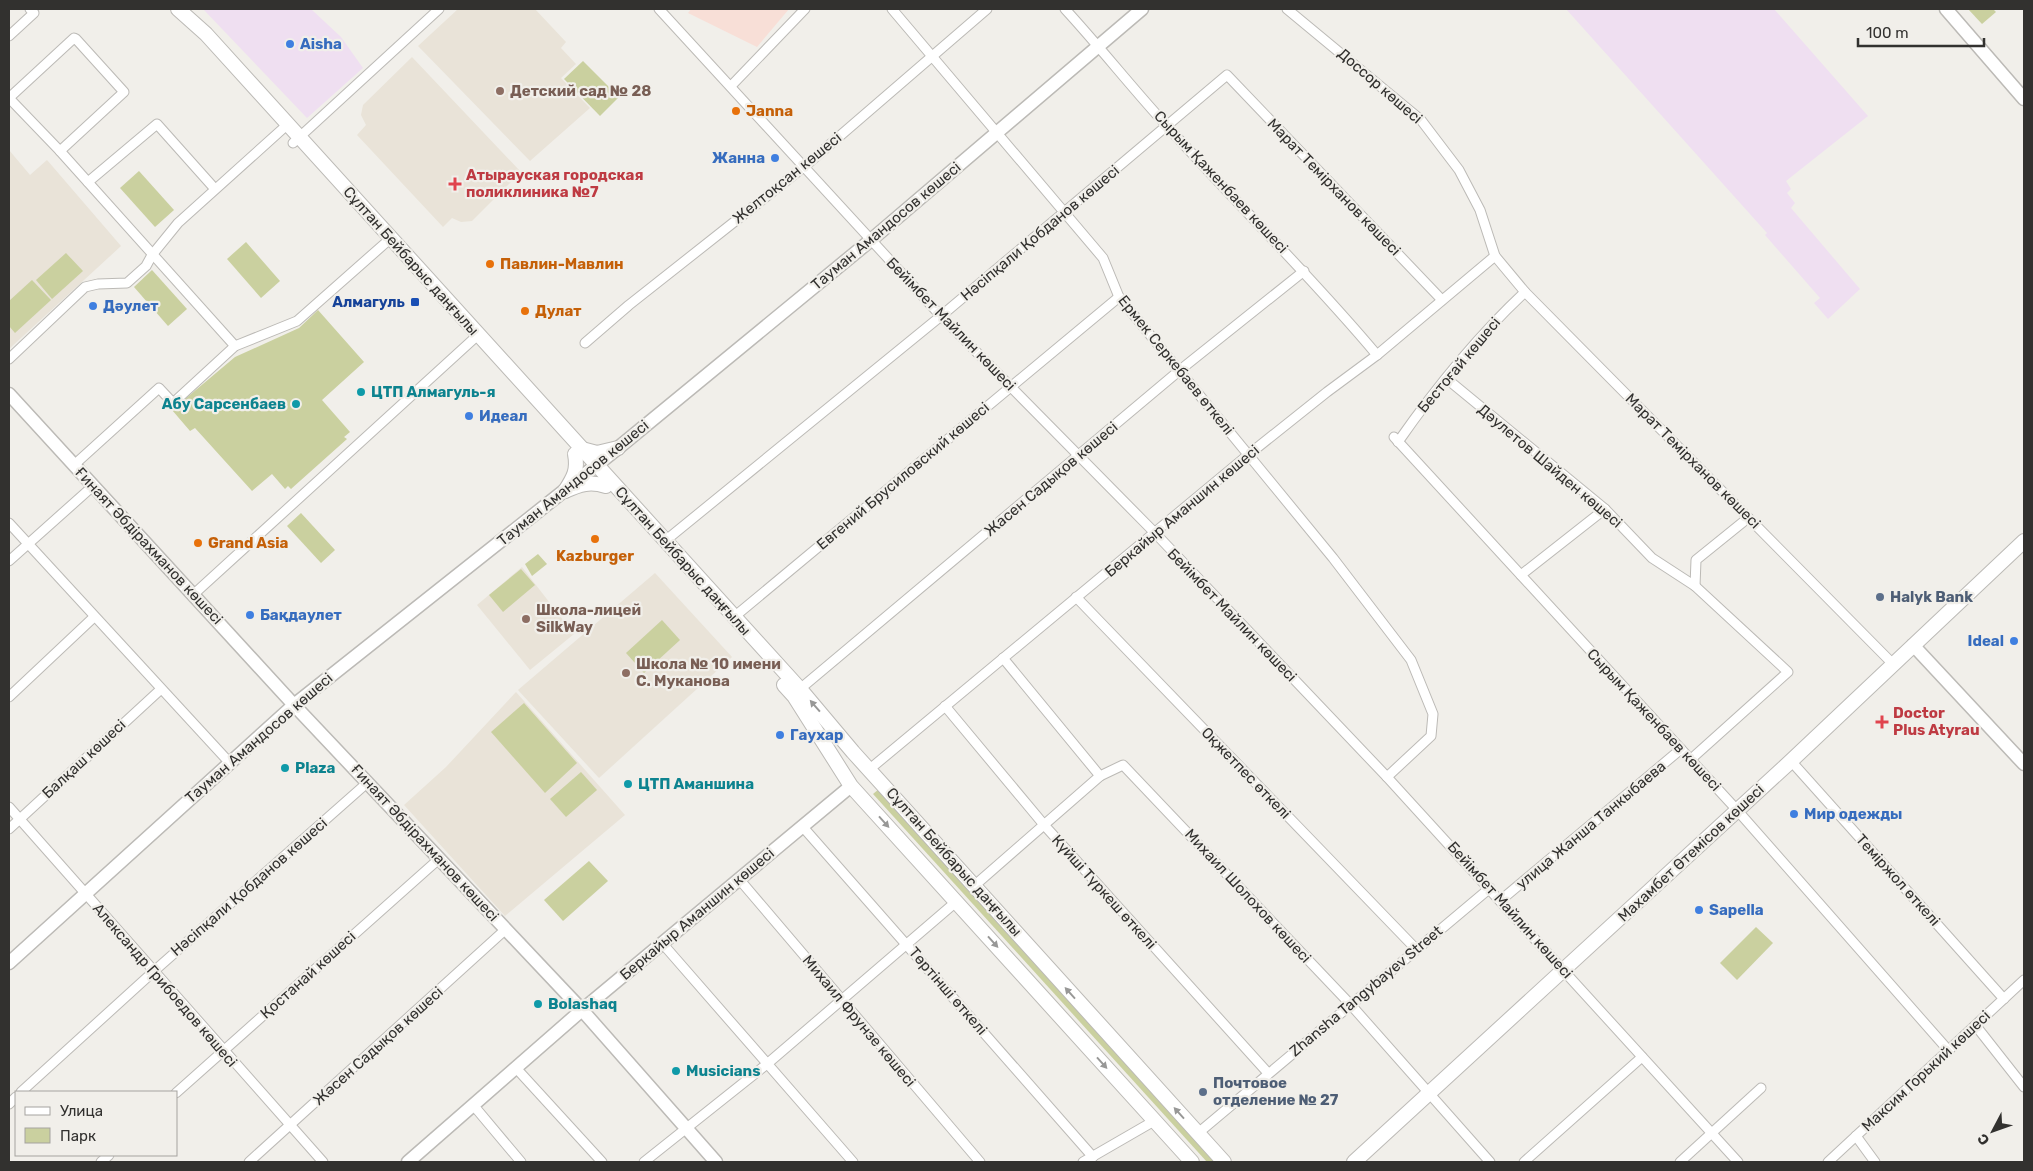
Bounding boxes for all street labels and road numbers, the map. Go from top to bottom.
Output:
street label: Доссор көшесі [1334,45,1426,127]
street label: Сырым Қаженбаев көшесі [1150,107,1292,257]
street label: Марат Темірханов көшесі [1264,115,1404,259]
street label: Желтоқсан көшесі [729,129,845,227]
street label: Тауман Амандосов көшесі [808,158,964,294]
street label: Нәсіпқали Қобданов көшесі [957,161,1123,305]
street label: Сұлтан Бейбарыс даңғылы [339,183,483,339]
street label: Бейімбет Майлин көшесі [883,254,1019,394]
street label: Ермек Серкебаев өткелі [1114,292,1238,438]
street label: Бестоғай көшесі [1414,314,1504,416]
street label: Марат Темірханов көшесі [1622,390,1764,532]
street label: Евгений Брусиловский көшесі [813,399,993,553]
street label: Дәулетов Шайден көшесі [1474,400,1626,532]
street label: Тауман Амандосов көшесі [494,416,652,550]
street label: Жасен Садықов көшесі [981,418,1121,540]
street label: Беркайыр Аманшин көшесі [1101,441,1263,581]
street label: Ғинаят Әбдірахманов көшесі [71,464,227,628]
street label: Сұлтан Бейбарыс даңғылы [611,483,755,639]
street label: Бейімбет Майлин көшесі [1164,545,1300,685]
street label: Сырым Қаженбаев көшесі [1583,645,1725,795]
street label: Тауман Амандосов көшесі [182,669,336,807]
street label: Балқаш көшесі [39,716,129,802]
street label: Оқжетпес өткелі [1198,723,1294,823]
street label: улица Жанша Танкыбаева [1513,757,1669,893]
street label: Ғинаят Әбдірахманов көшесі [347,761,503,925]
street label: Махамбет Өтемісов көшесі [1614,781,1768,925]
street label: Сұлтан Бейбарыс даңғылы [882,784,1026,940]
street label: Нәсіпқали Қобданов көшесі [167,814,331,960]
street label: Михаил Шолохов көшесі [1181,825,1315,967]
street label: Теміржол өткелі [1852,830,1944,930]
street label: Күйші Түркеш өткелі [1048,831,1160,953]
street label: Бейімбет Майлин көшесі [1444,838,1576,982]
street label: Беркайыр Аманшин көшесі [616,844,778,984]
street label: Александр Грибоедов көшесі [89,899,241,1071]
street label: Zhansha Tangybayev Street [1286,922,1446,1060]
street label: Қостанай көшесі [257,928,359,1022]
street label: Төртінші өткелі [905,943,991,1039]
street label: Михаил Фрунзе көшесі [799,952,919,1090]
street label: Жәсен Садықов көшесі [309,983,447,1109]
street label: Максим Горький көшесі [1858,1007,1994,1135]

